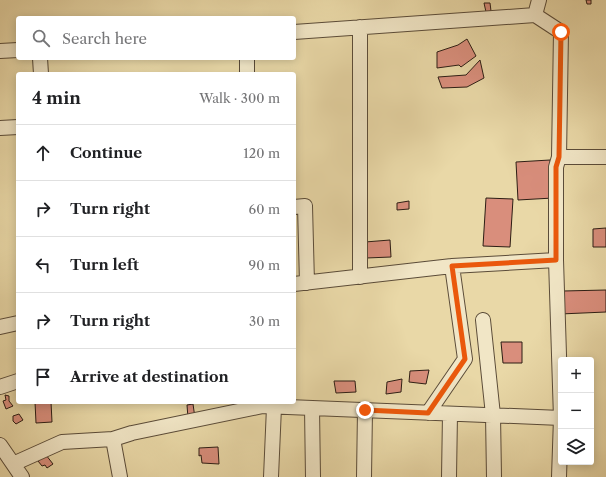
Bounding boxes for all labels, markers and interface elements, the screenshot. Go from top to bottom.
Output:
search box [16,16,296,60]
route start [552,23,570,41]
icon: search [30,27,52,49]
text: Search here [62,29,147,48]
text: 4 min [32,88,81,108]
text: Walk · 300 m [199,90,280,106]
icon: ahead [32,142,54,164]
text: Continue [70,143,142,162]
text: 120 m [243,145,280,161]
icon: right [32,198,54,220]
text: Turn right [70,199,150,218]
text: 60 m [249,201,280,217]
icon: left [32,254,54,276]
text: Turn left [70,255,139,274]
text: 90 m [249,257,280,273]
icon: right [32,310,54,332]
text: Turn right [70,311,150,330]
text: 30 m [249,313,280,329]
map controls [558,357,594,465]
button: + [558,357,594,393]
icon: arrive [32,366,54,388]
text: Arrive at destination [70,367,229,386]
button: − [558,393,594,429]
route end [356,401,374,419]
button: layers [558,429,594,465]

